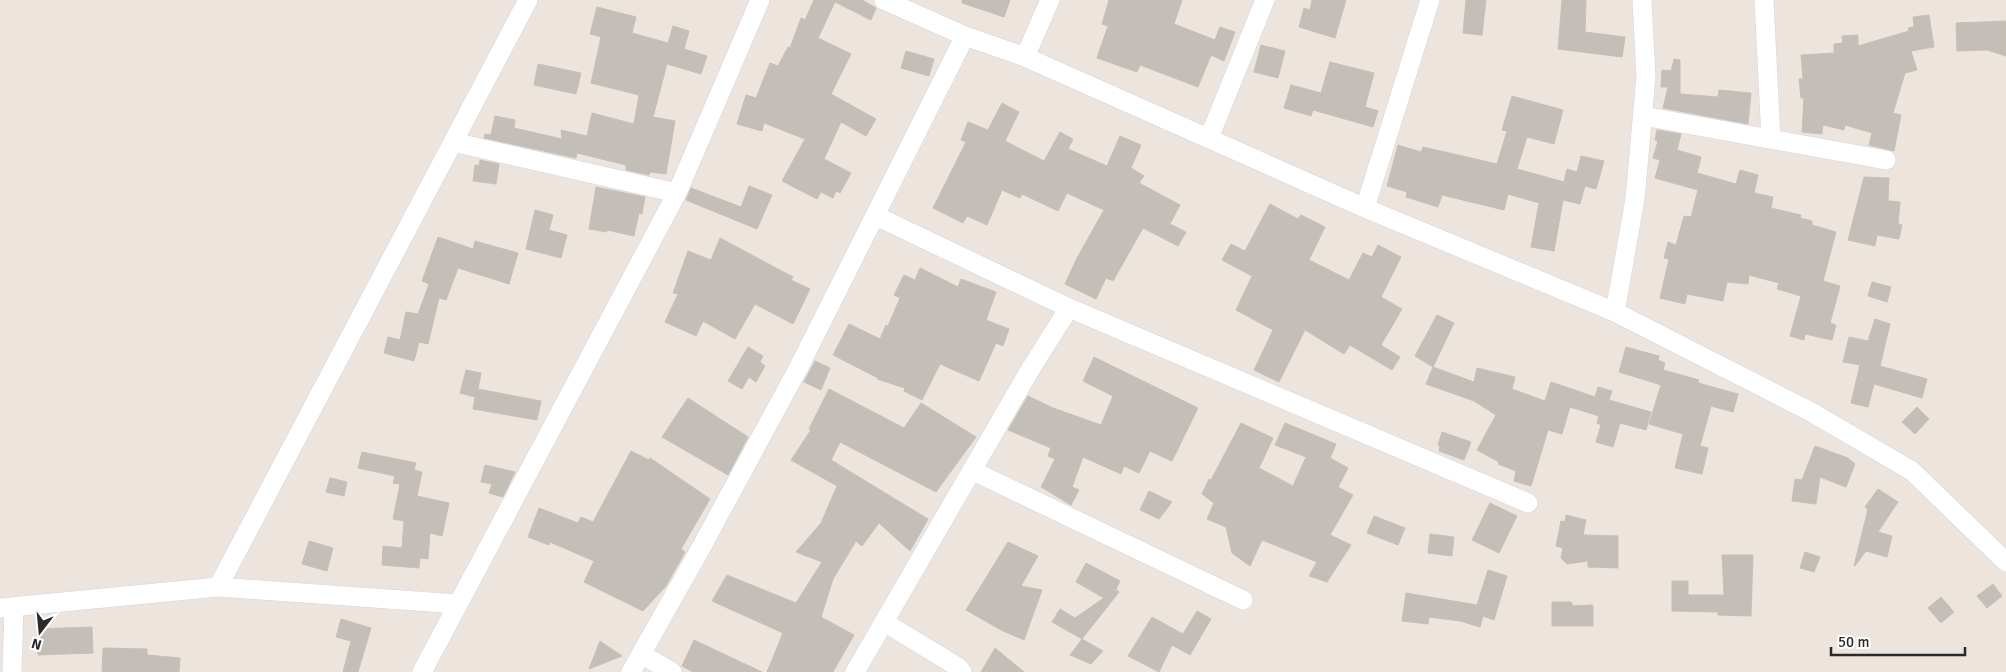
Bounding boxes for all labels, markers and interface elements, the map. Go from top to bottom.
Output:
north arrow [15,607,65,657]
scale bar [1831,624,1965,656]
text: 50 m [1838,633,1869,651]
text: N [30,635,44,654]

